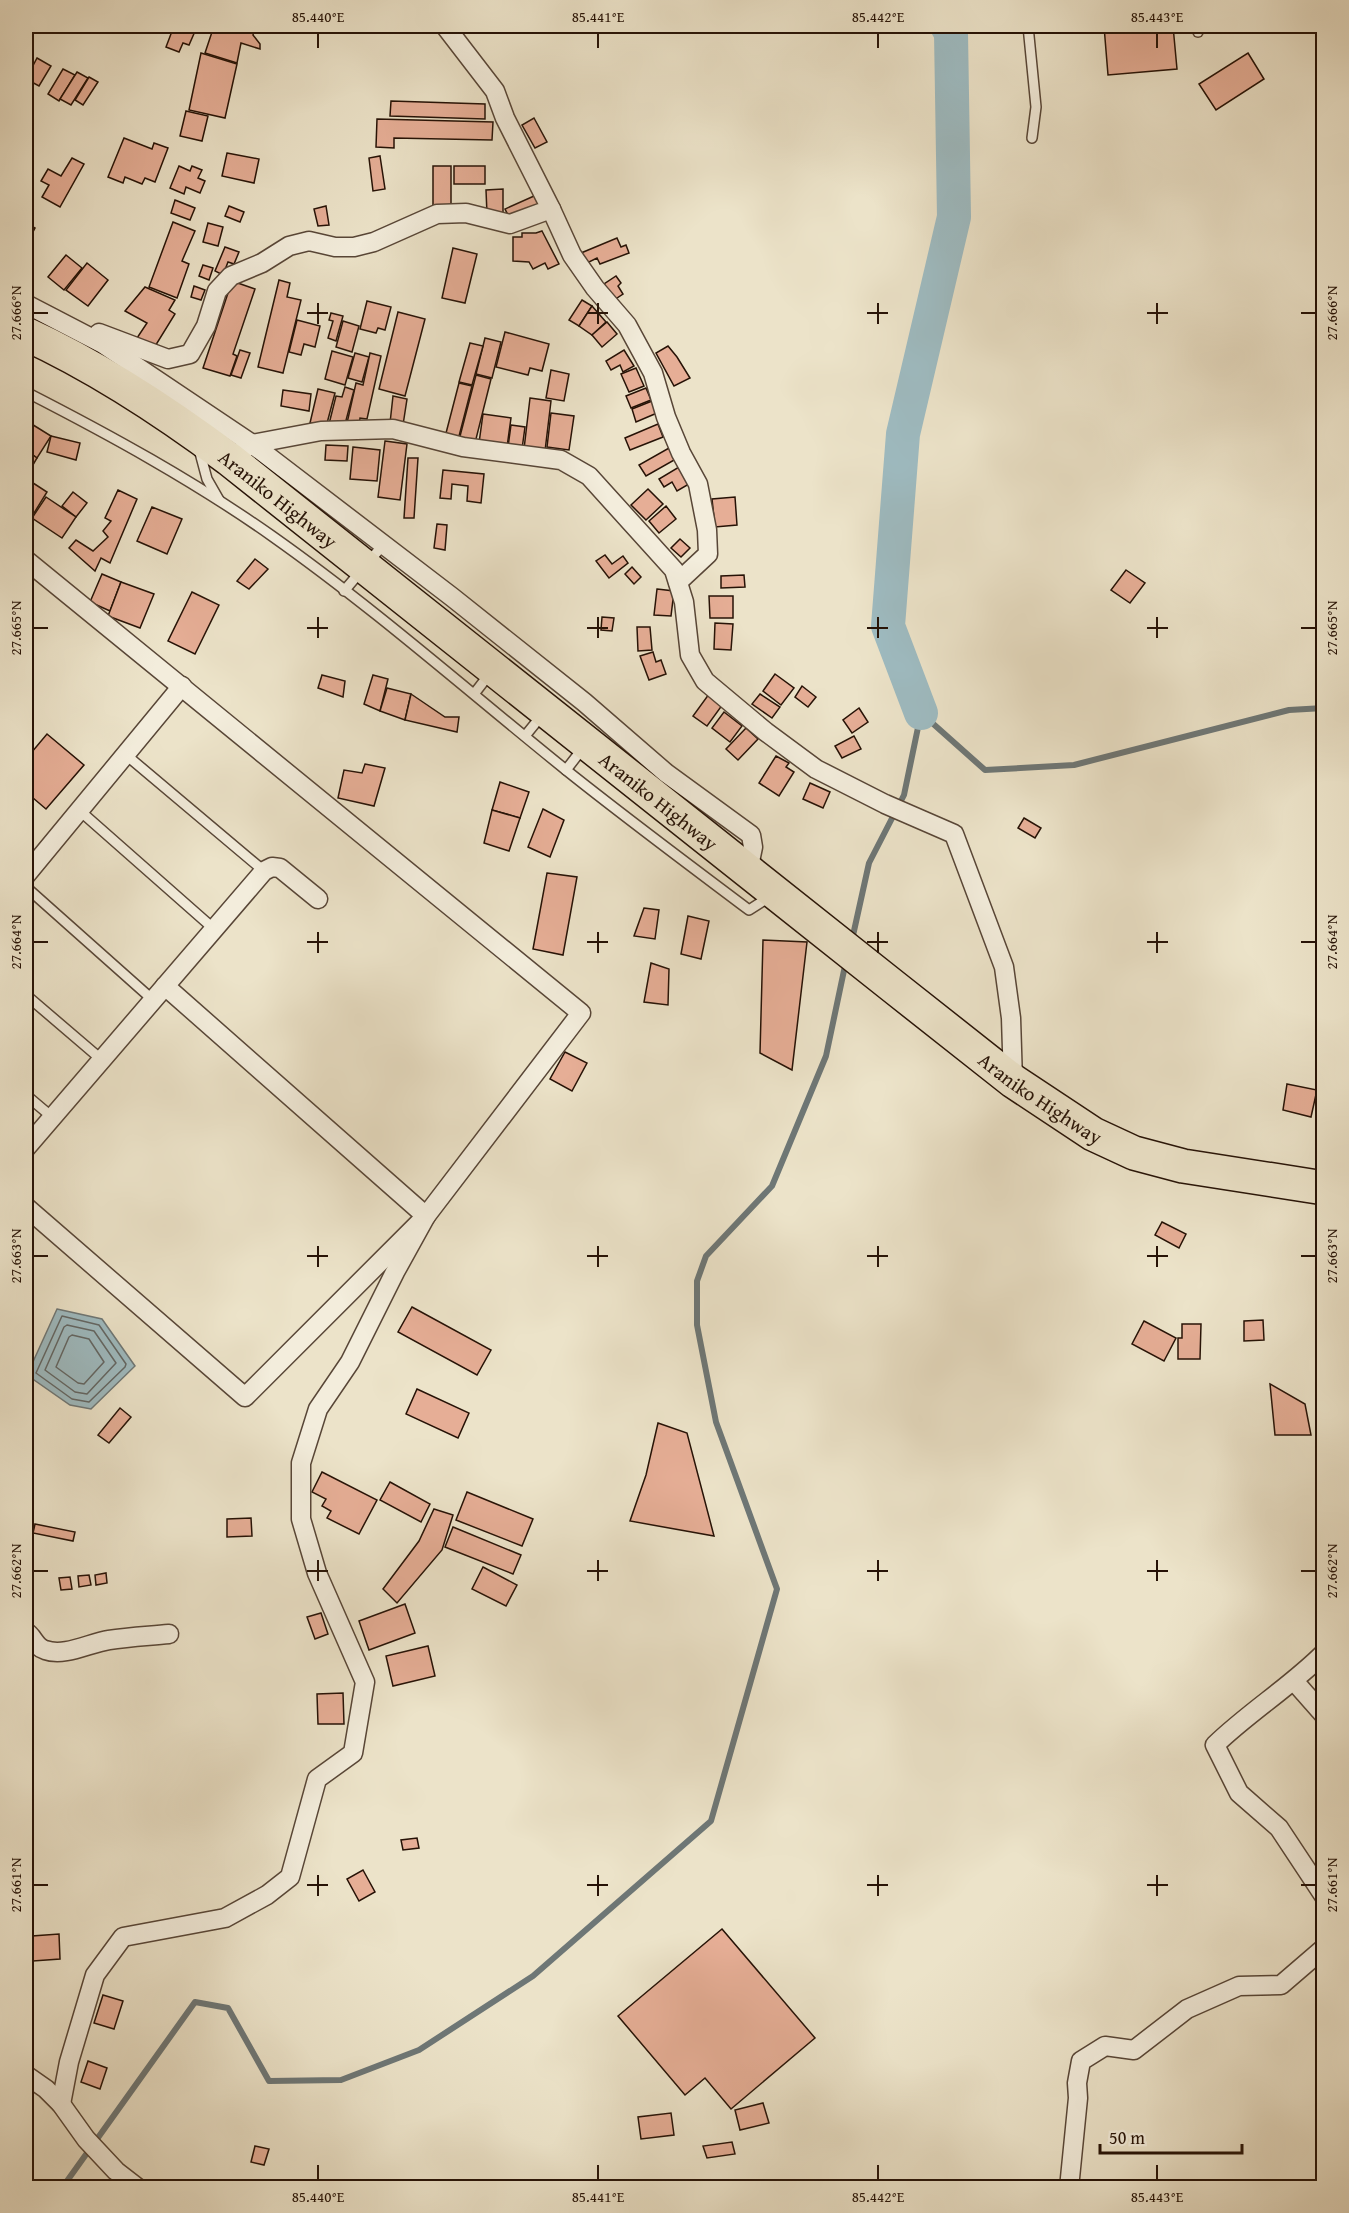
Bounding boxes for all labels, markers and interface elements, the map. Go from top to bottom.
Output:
text: 85.440°E [292,6,345,27]
text: 85.441°E [572,6,625,27]
text: 85.442°E [852,6,905,27]
text: 85.443°E [1131,6,1184,27]
text: 27.666°N [5,285,26,340]
text: 27.666°N [1321,285,1342,340]
street label: Araniko Highway [213,442,344,555]
text: 27.665°N [5,600,26,655]
text: 27.665°N [1321,600,1342,655]
street label: Araniko Highway [594,744,725,857]
text: 27.664°N [5,914,26,969]
text: 27.664°N [1321,914,1342,969]
street label: Araniko Highway [973,1045,1107,1151]
text: 27.663°N [5,1228,26,1283]
text: 27.663°N [1321,1228,1342,1283]
text: 27.662°N [5,1543,26,1598]
text: 27.662°N [1321,1543,1342,1598]
text: 27.661°N [5,1857,26,1912]
text: 27.661°N [1321,1857,1342,1912]
scale bar [1100,2117,1242,2155]
text: 50 m [1109,2124,1145,2151]
text: 85.440°E [292,2186,345,2207]
text: 85.441°E [572,2186,625,2207]
text: 85.442°E [852,2186,905,2207]
text: 85.443°E [1131,2186,1184,2207]

